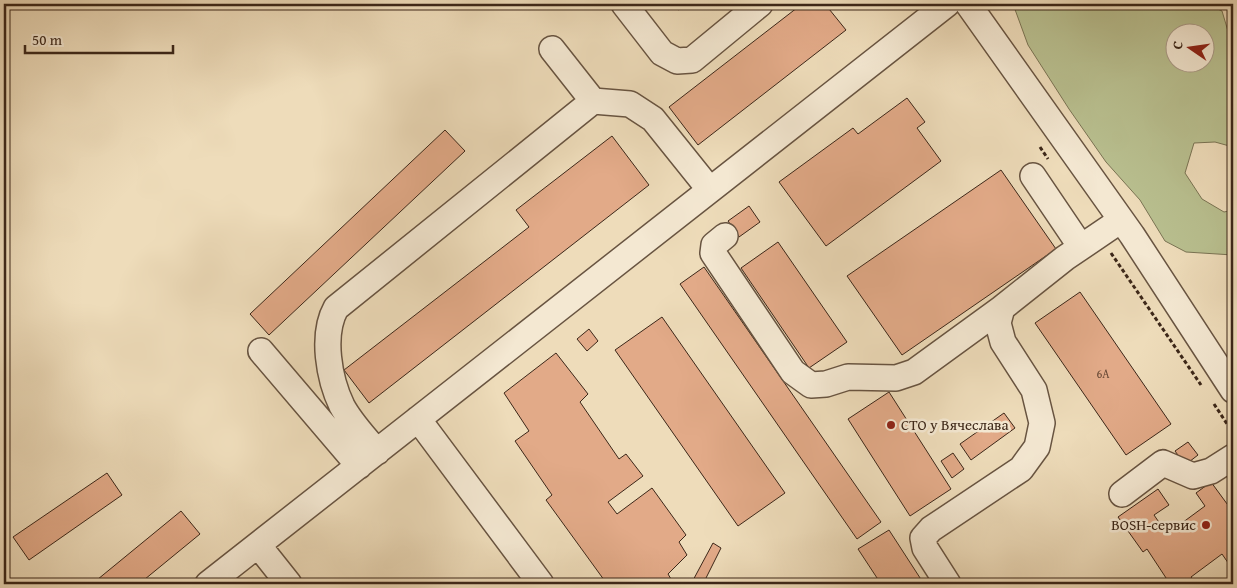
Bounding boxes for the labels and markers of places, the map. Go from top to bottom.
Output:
place label: СТО у Вячеслава [901,414,1009,435]
marker: СТО у Вячеслава [885,419,897,431]
place label: BOSH-сервис [1111,514,1196,535]
marker: BOSH-сервис [1200,519,1212,531]

